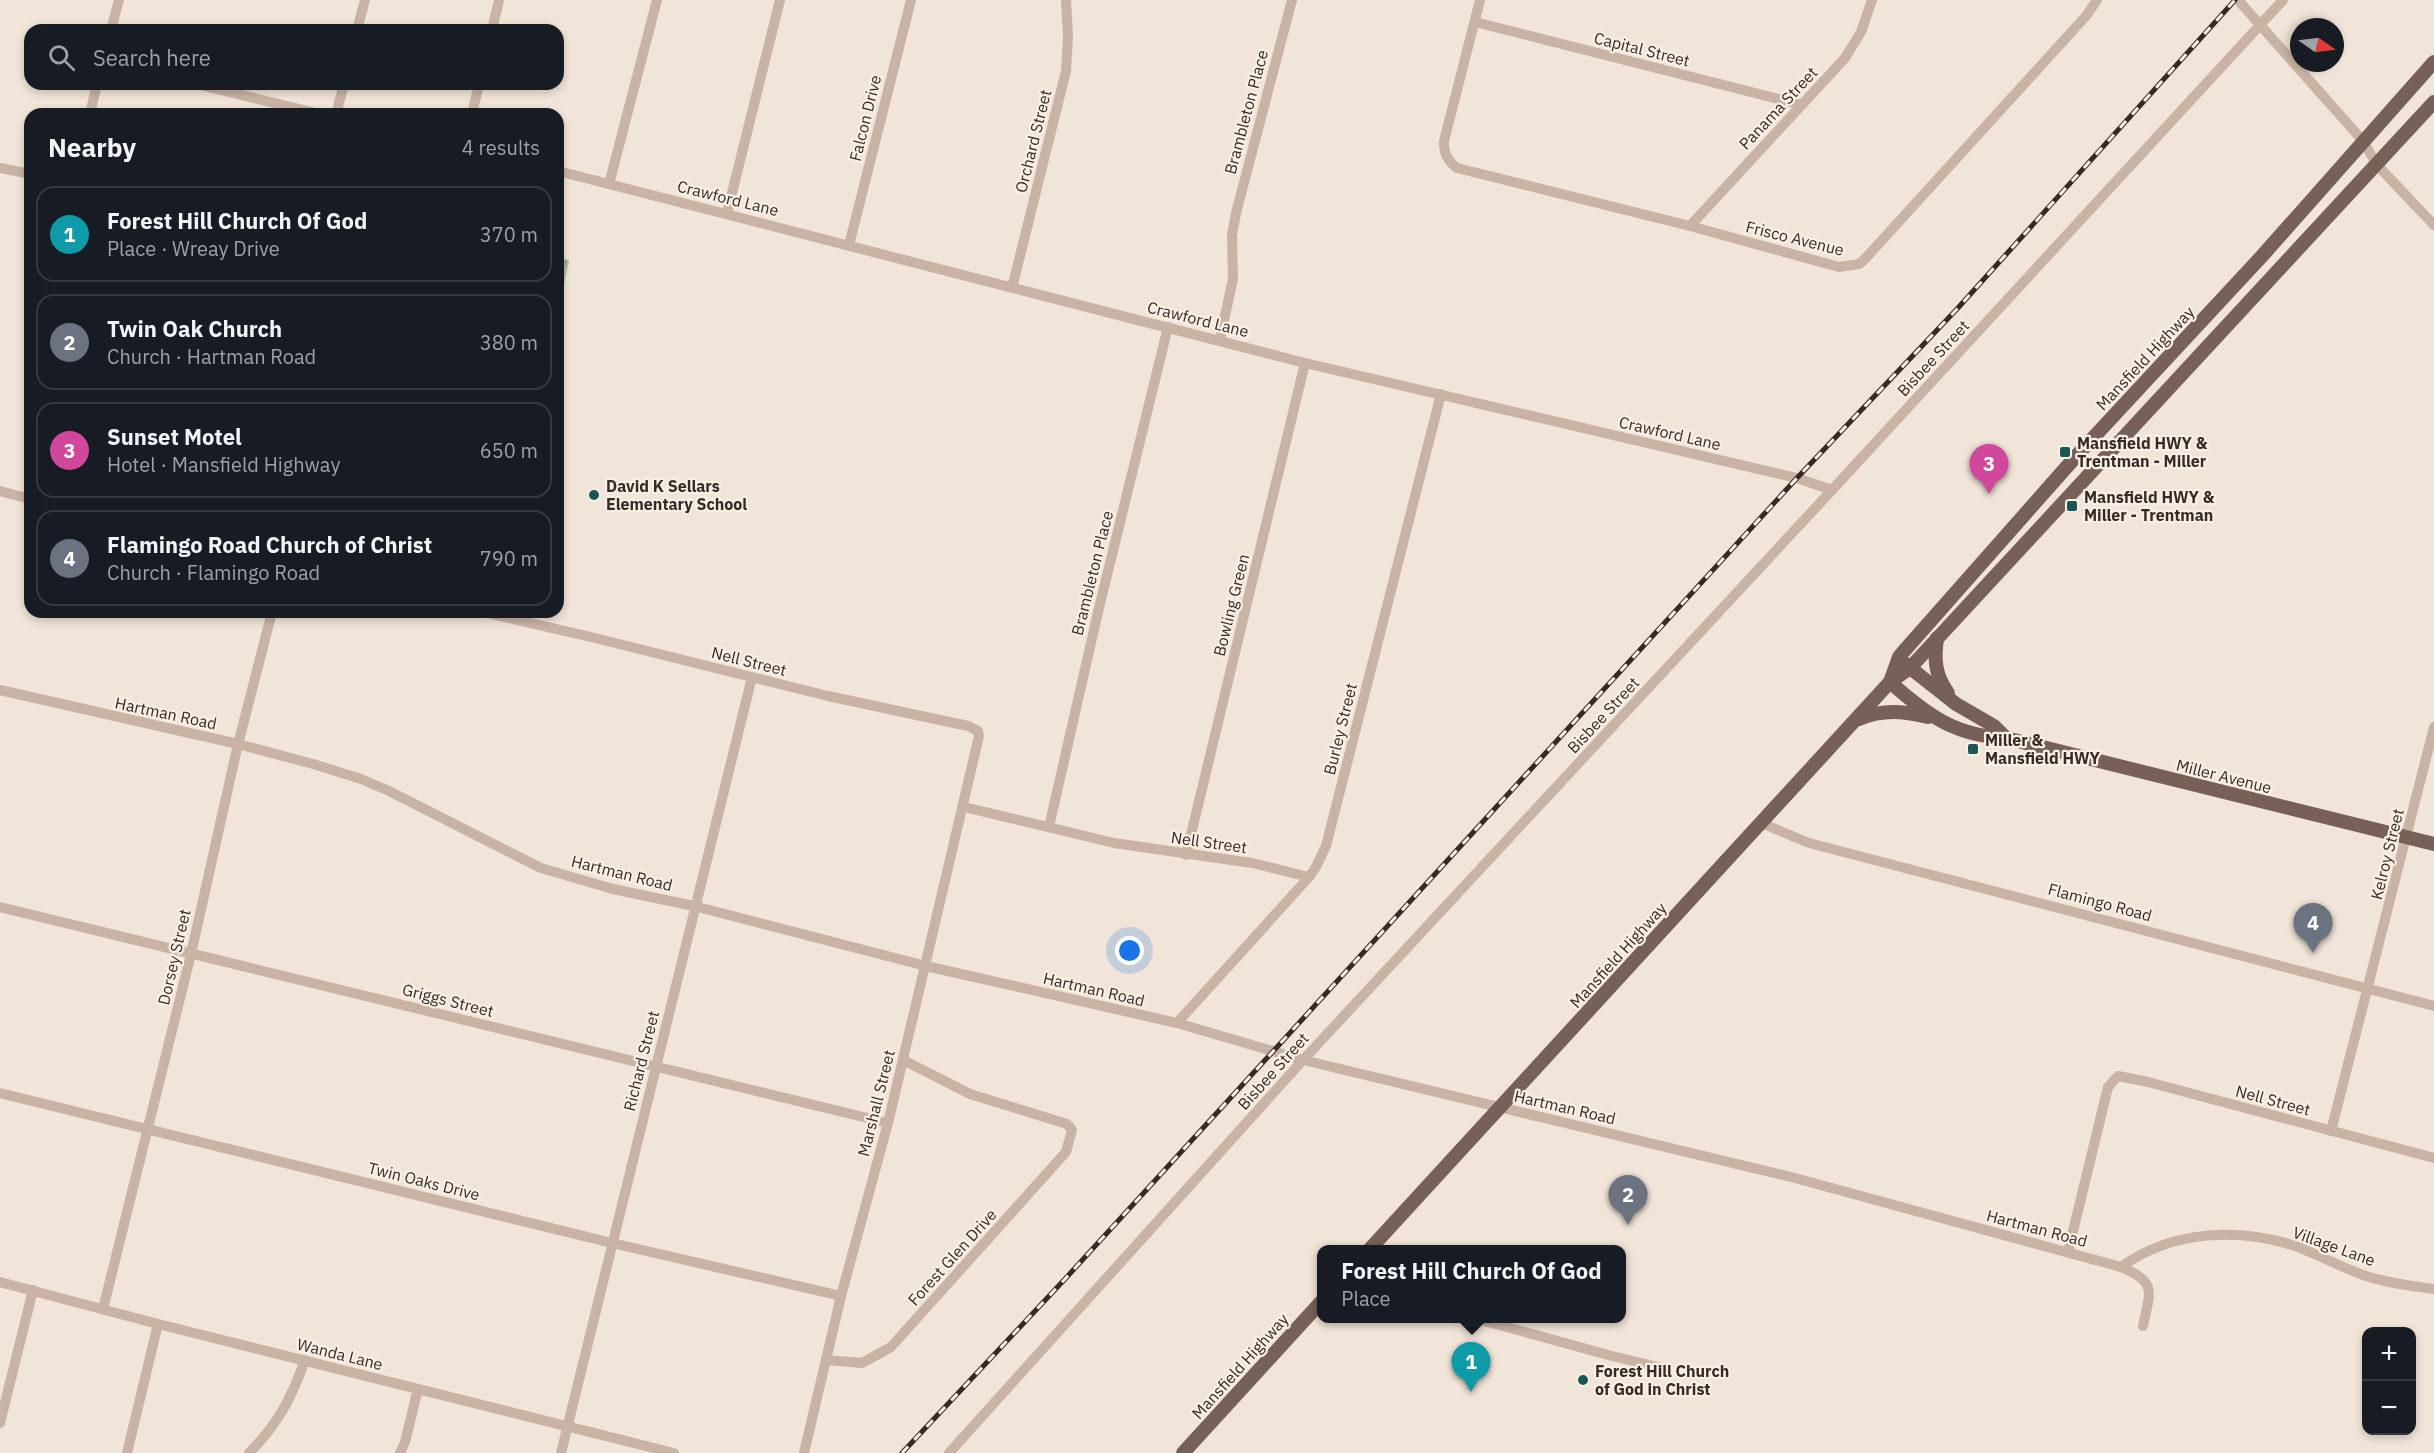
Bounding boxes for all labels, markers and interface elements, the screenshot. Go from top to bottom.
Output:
north arrow [2290,18,2344,72]
search box [24,24,564,90]
street label: Capital Street [1592,27,1692,71]
icon: search [45,41,78,74]
text: Search here [93,43,211,72]
street label: Brambleton Place [1220,47,1272,176]
street label: Panama Street [1735,62,1821,154]
street label: Falcon Drive [845,73,885,163]
street label: Orchard Street [1011,87,1055,195]
text: Nearby [48,130,136,164]
text: 4 results [462,134,540,161]
street label: Crawford Lane [675,176,781,220]
text: Forest Hill Church Of God [107,206,367,235]
street label: Frisco Avenue [1744,216,1846,260]
text: 1 [64,221,76,248]
text: 370 m [480,221,538,248]
text: Place · Wreay Drive [107,235,280,262]
street label: Crawford Lane [1145,297,1251,341]
street label: Mansfield Highway [2092,302,2198,414]
text: Twin Oak Church [107,314,282,343]
street label: Bisbee Street [1893,316,1973,400]
text: 2 [64,329,76,356]
text: 380 m [480,329,538,356]
text: Church · Hartman Road [107,343,316,370]
street label: Crawford Lane [1617,412,1723,454]
text: Sunset Motel [107,422,242,451]
place label: Mansfield HWY & Trentman - Miller [2077,433,2208,471]
text: 3 [64,437,76,464]
text: 650 m [480,437,538,464]
pin: 3 [1970,444,2008,494]
marker: Mansfield HWY & Trentman - Miller [2058,445,2072,459]
text: Hotel · Mansfield Highway [107,451,340,478]
place label: David K Sellars Elementary School [606,476,747,514]
place label: Mansfield HWY & Miller - Trentman [2084,487,2215,525]
marker: David K Sellars Elementary School [587,488,601,502]
marker: Mansfield HWY & Miller - Trentman [2065,499,2079,513]
street label: Brambleton Place [1067,508,1117,637]
text: Flamingo Road Church of Christ [107,530,432,559]
text: 4 [64,545,76,572]
text: 790 m [480,545,538,572]
street label: Bowling Green [1209,552,1253,658]
text: Church · Flamingo Road [107,559,320,586]
street label: Nell Street [710,642,788,680]
street label: Bisbee Street [1563,673,1643,757]
street label: Burley Street [1319,681,1361,777]
street label: Hartman Road [113,692,219,734]
place label: Miller & Mansfield HWY [1985,730,2101,768]
marker: Miller & Mansfield HWY [1966,742,1980,756]
street label: Miller Avenue [2174,755,2274,798]
street label: Kelroy Street [2366,806,2408,902]
street label: Nell Street [1170,827,1248,857]
street label: Hartman Road [569,851,675,895]
street label: Flamingo Road [2046,879,2154,925]
street label: Mansfield Highway [1565,898,1671,1012]
pin: 4 [2294,904,2332,953]
street label: Dorsey Street [153,907,195,1007]
your location [1115,936,1144,965]
street label: Hartman Road [1041,968,1147,1010]
street label: Griggs Street [400,979,496,1021]
street label: Richard Street [619,1009,663,1113]
street label: Bisbee Street [1233,1028,1313,1114]
street label: Marshall Street [853,1048,899,1158]
street label: Nell Street [2234,1080,2312,1120]
street label: Hartman Road [1512,1086,1618,1128]
street label: Twin Oaks Drive [366,1157,482,1205]
pin: 2 [1608,1176,1648,1225]
street label: Forest Glen Drive [903,1204,1001,1310]
street label: Hartman Road [1984,1205,2090,1251]
street label: Village Lane [2290,1222,2378,1270]
popup [1317,1245,1626,1323]
text: Forest Hill Church Of God [1341,1256,1602,1285]
text: Place [1341,1285,1391,1312]
street label: Mansfield Highway [1187,1309,1293,1423]
map controls [2362,1327,2416,1435]
button: + [2362,1327,2416,1381]
street label: Wanda Lane [295,1334,385,1374]
pin: 1 [1452,1342,1490,1392]
place label: Forest Hill Church of God in Christ [1595,1361,1729,1399]
marker: Forest Hill Church of God in Christ [1576,1373,1590,1387]
button: − [2362,1381,2416,1435]

